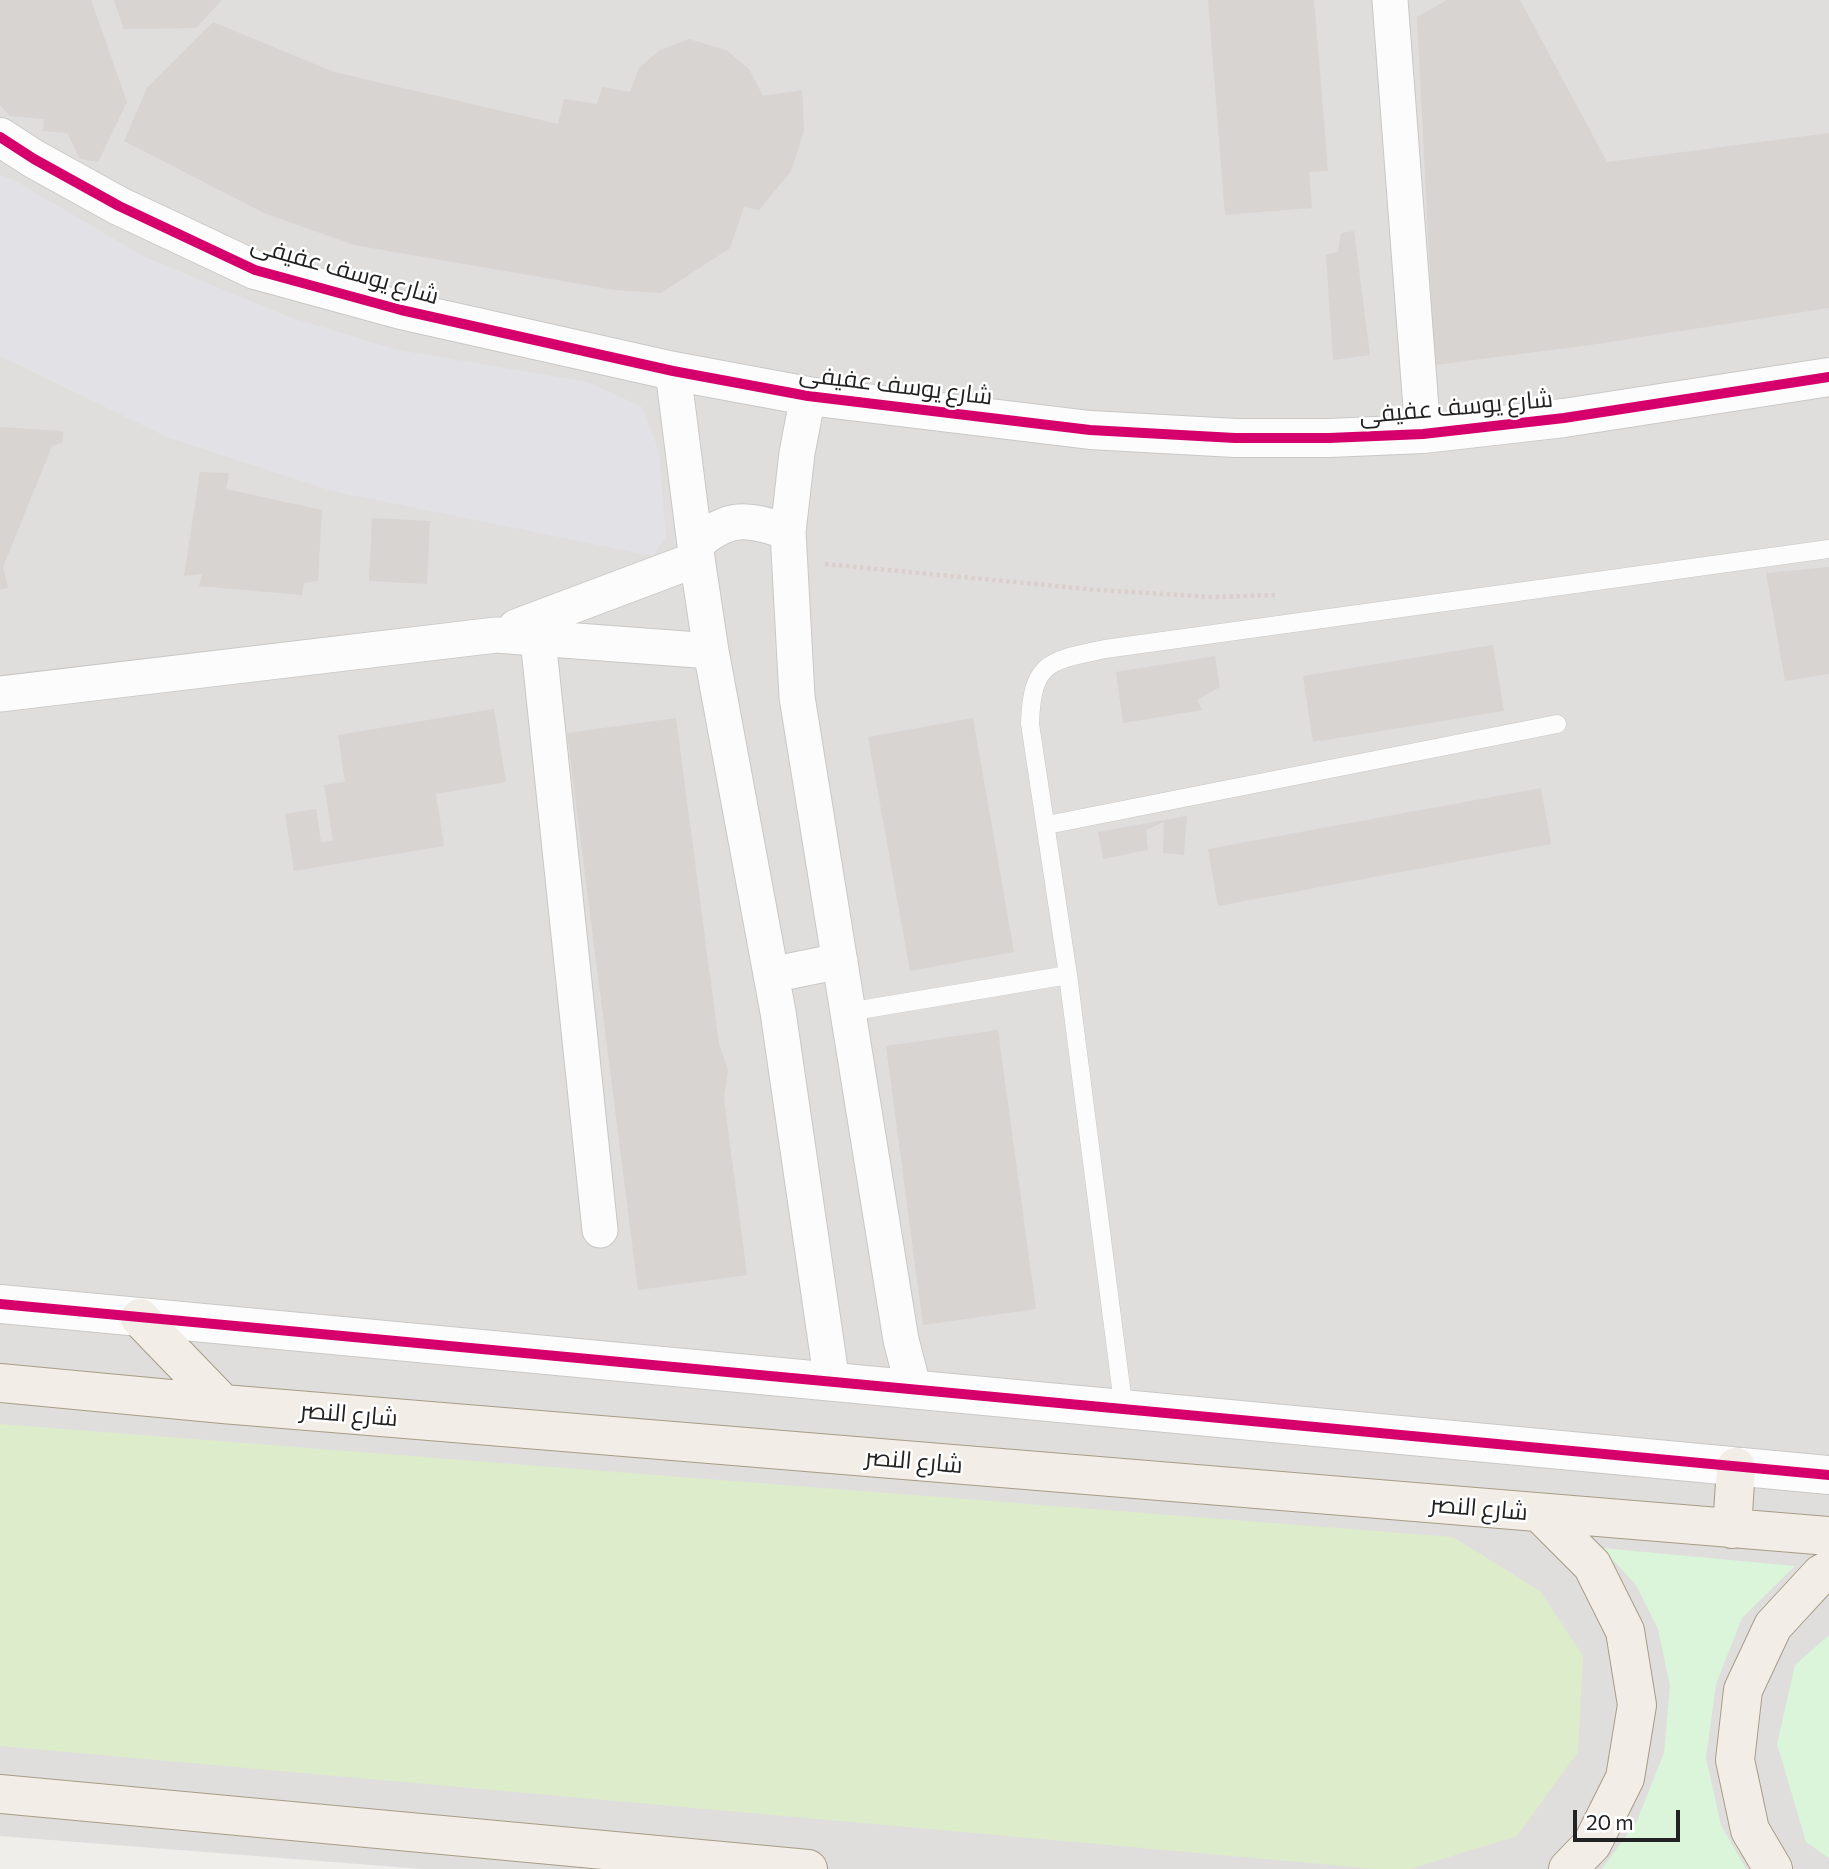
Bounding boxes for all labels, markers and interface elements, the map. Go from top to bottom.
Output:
street label: شارع يوسف عفيفى [248,229,442,311]
street label: شارع يوسف عفيفى [798,359,994,411]
street label: شارع يوسف عفيفى [1358,384,1554,430]
street label: شارع النصر [299,1395,399,1433]
street label: شارع النصر [864,1442,964,1480]
street label: شارع النصر [1429,1489,1529,1527]
scale bar [1577,1796,1684,1840]
text: 20 m [1586,1809,1634,1834]

